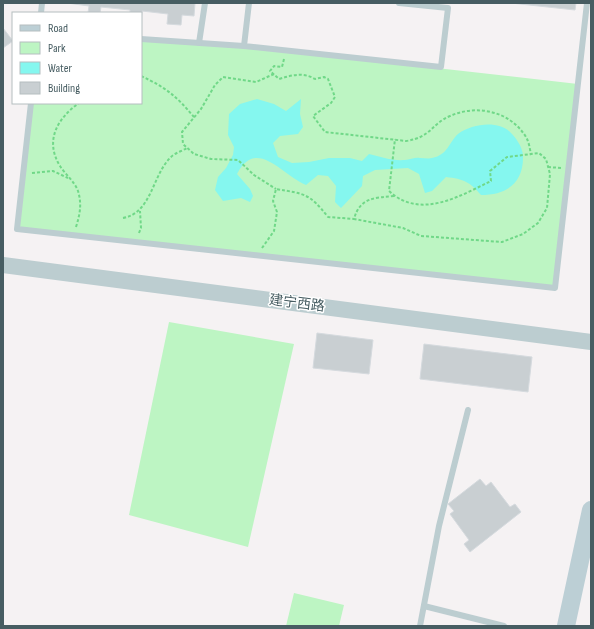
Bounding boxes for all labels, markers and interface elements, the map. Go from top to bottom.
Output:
legend [12,12,142,104]
text: Road [48,21,68,36]
text: Park [48,41,66,56]
text: Water [48,61,72,76]
text: Building [48,81,80,96]
street label: 建宁西路 [268,291,326,315]

